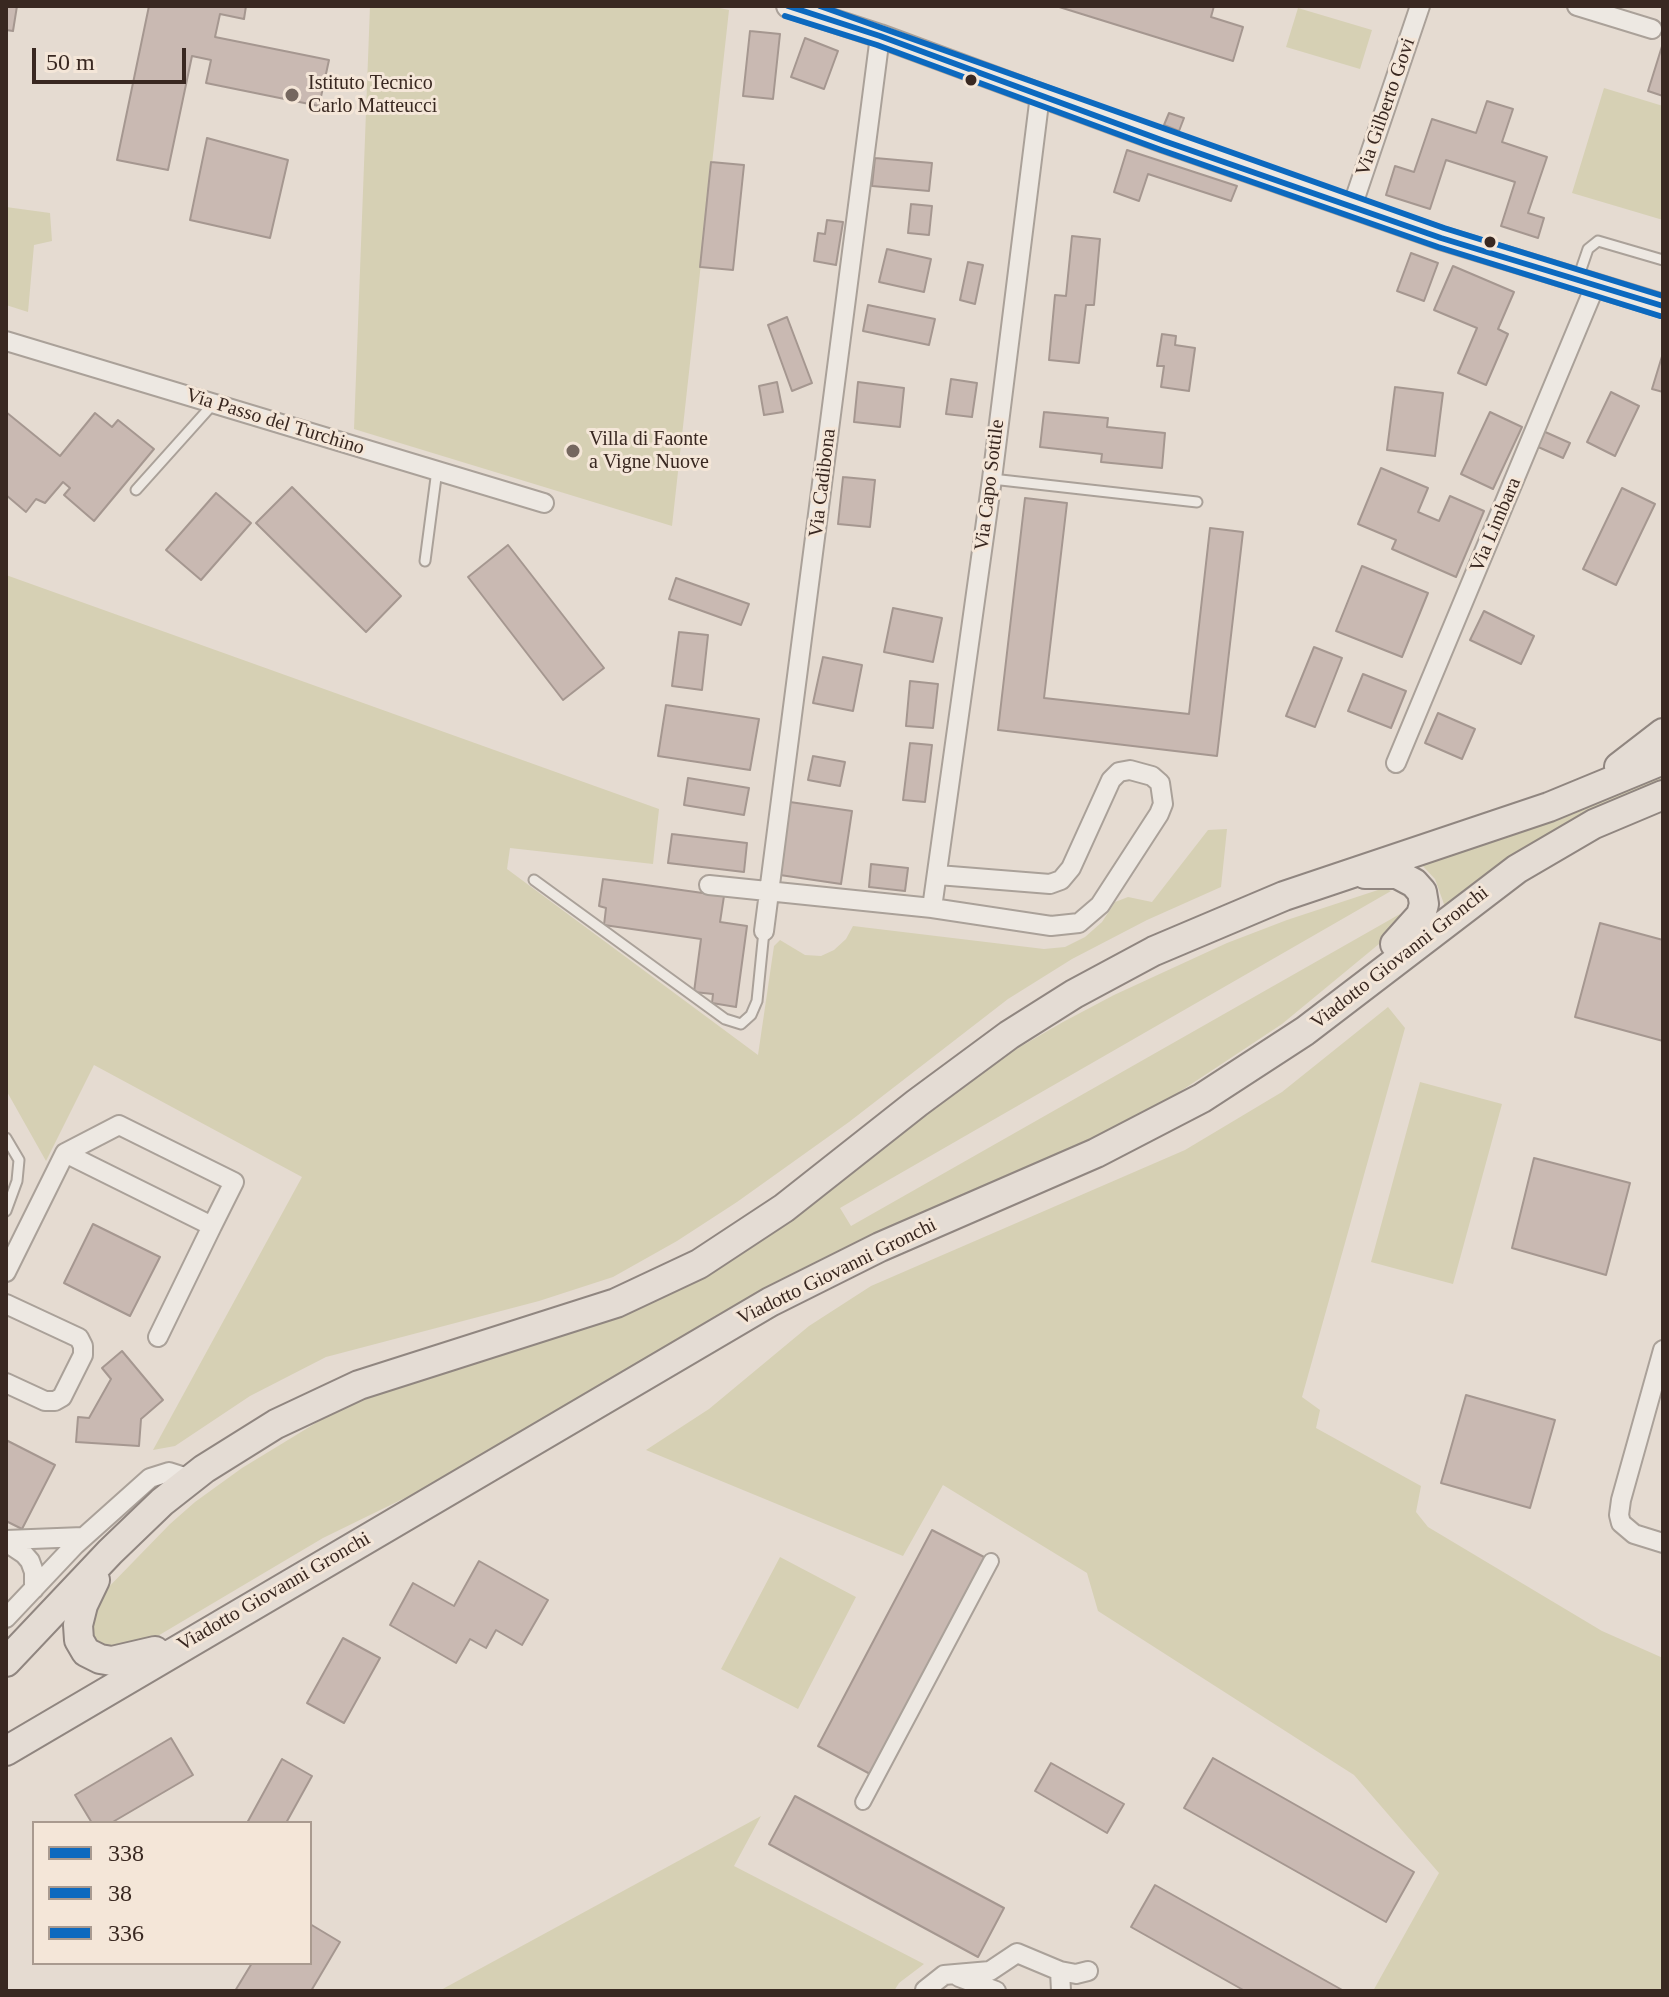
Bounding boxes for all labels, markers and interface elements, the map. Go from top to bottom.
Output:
scale bar [36,32,190,82]
street label: Via Gilberto Govi [1351,35,1421,179]
text: 50 m [46,49,95,75]
place label: Istituto Tecnico Carlo Matteucci [308,72,437,119]
unlabelled marker [963,72,979,88]
marker: Istituto Tecnico Carlo Matteucci [283,86,301,104]
unlabelled marker [1482,234,1498,250]
street label: Via Passo del Turchino [183,383,367,461]
street label: Via Capo Sottile [970,418,1010,552]
street label: Via Cadibona [804,427,842,539]
place label: Villa di Faonte a Vigne Nuove [589,428,709,475]
marker: Villa di Faonte a Vigne Nuove [564,442,582,460]
street label: Via Limbara [1465,474,1527,576]
street label: Viadotto Giovanni Gronchi [1306,881,1494,1035]
street label: Viadotto Giovanni Gronchi [733,1213,941,1331]
street label: Viadotto Giovanni Gronchi [173,1527,375,1657]
legend [32,1821,312,1965]
text: 338 [108,1840,144,1866]
text: 38 [108,1880,132,1906]
text: 336 [108,1920,144,1946]

